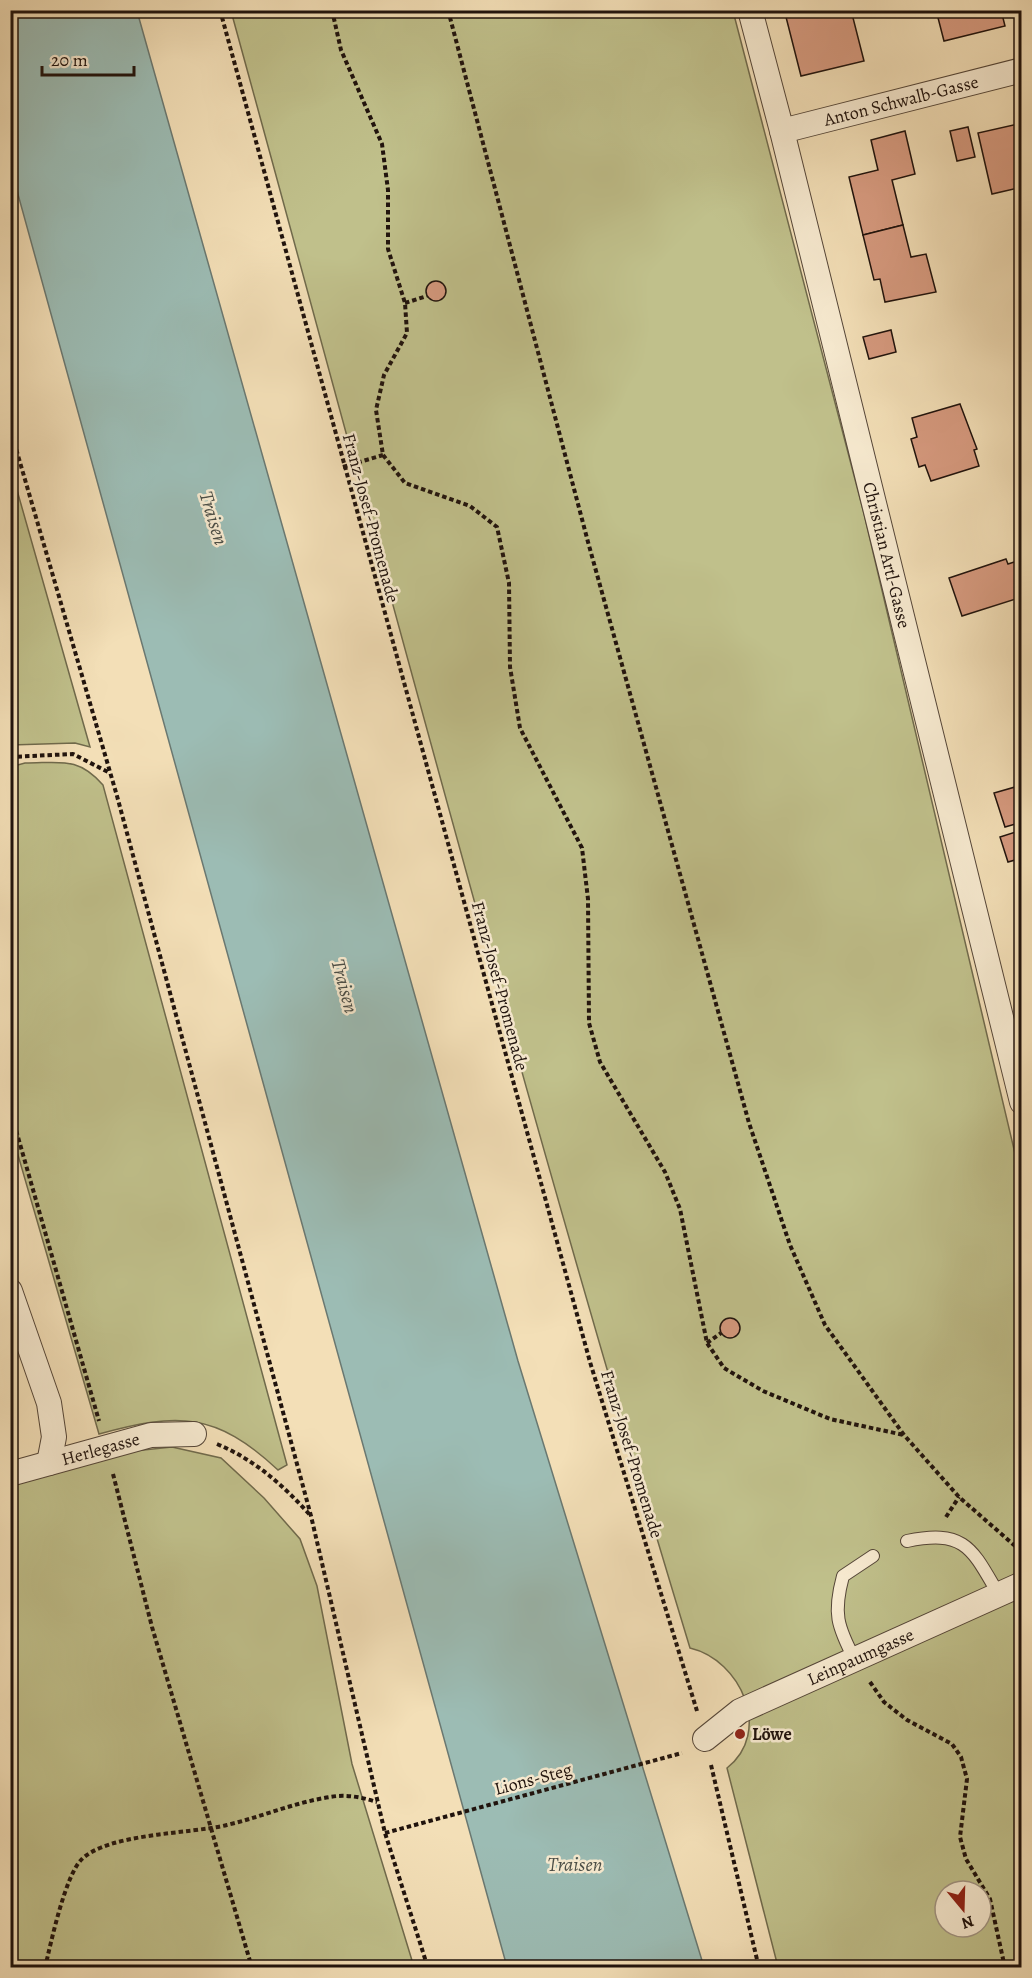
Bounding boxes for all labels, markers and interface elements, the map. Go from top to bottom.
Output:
scale bar [42,39,134,77]
text: 20 m [51,48,88,72]
street label: Anton Schwalb-Gasse [820,70,981,132]
street label: Franz-Josef-Promenade [337,431,405,605]
street label: Christian Artl-Gasse [857,479,916,631]
water label: Traisen [193,488,234,548]
street label: Franz-Josef-Promenade [466,899,534,1073]
water label: Traisen [324,956,365,1016]
street label: Franz-Josef-Promenade [595,1367,669,1541]
street label: Herlegasse [59,1427,142,1471]
street label: Leinpaumgasse [803,1622,918,1691]
place label: Löwe [752,1722,792,1746]
marker: Löwe [733,1727,747,1741]
street label: Lions-Steg [491,1757,575,1801]
water label: Traisen [548,1851,603,1878]
north arrow [933,1879,993,1939]
text: N [958,1910,977,1935]

